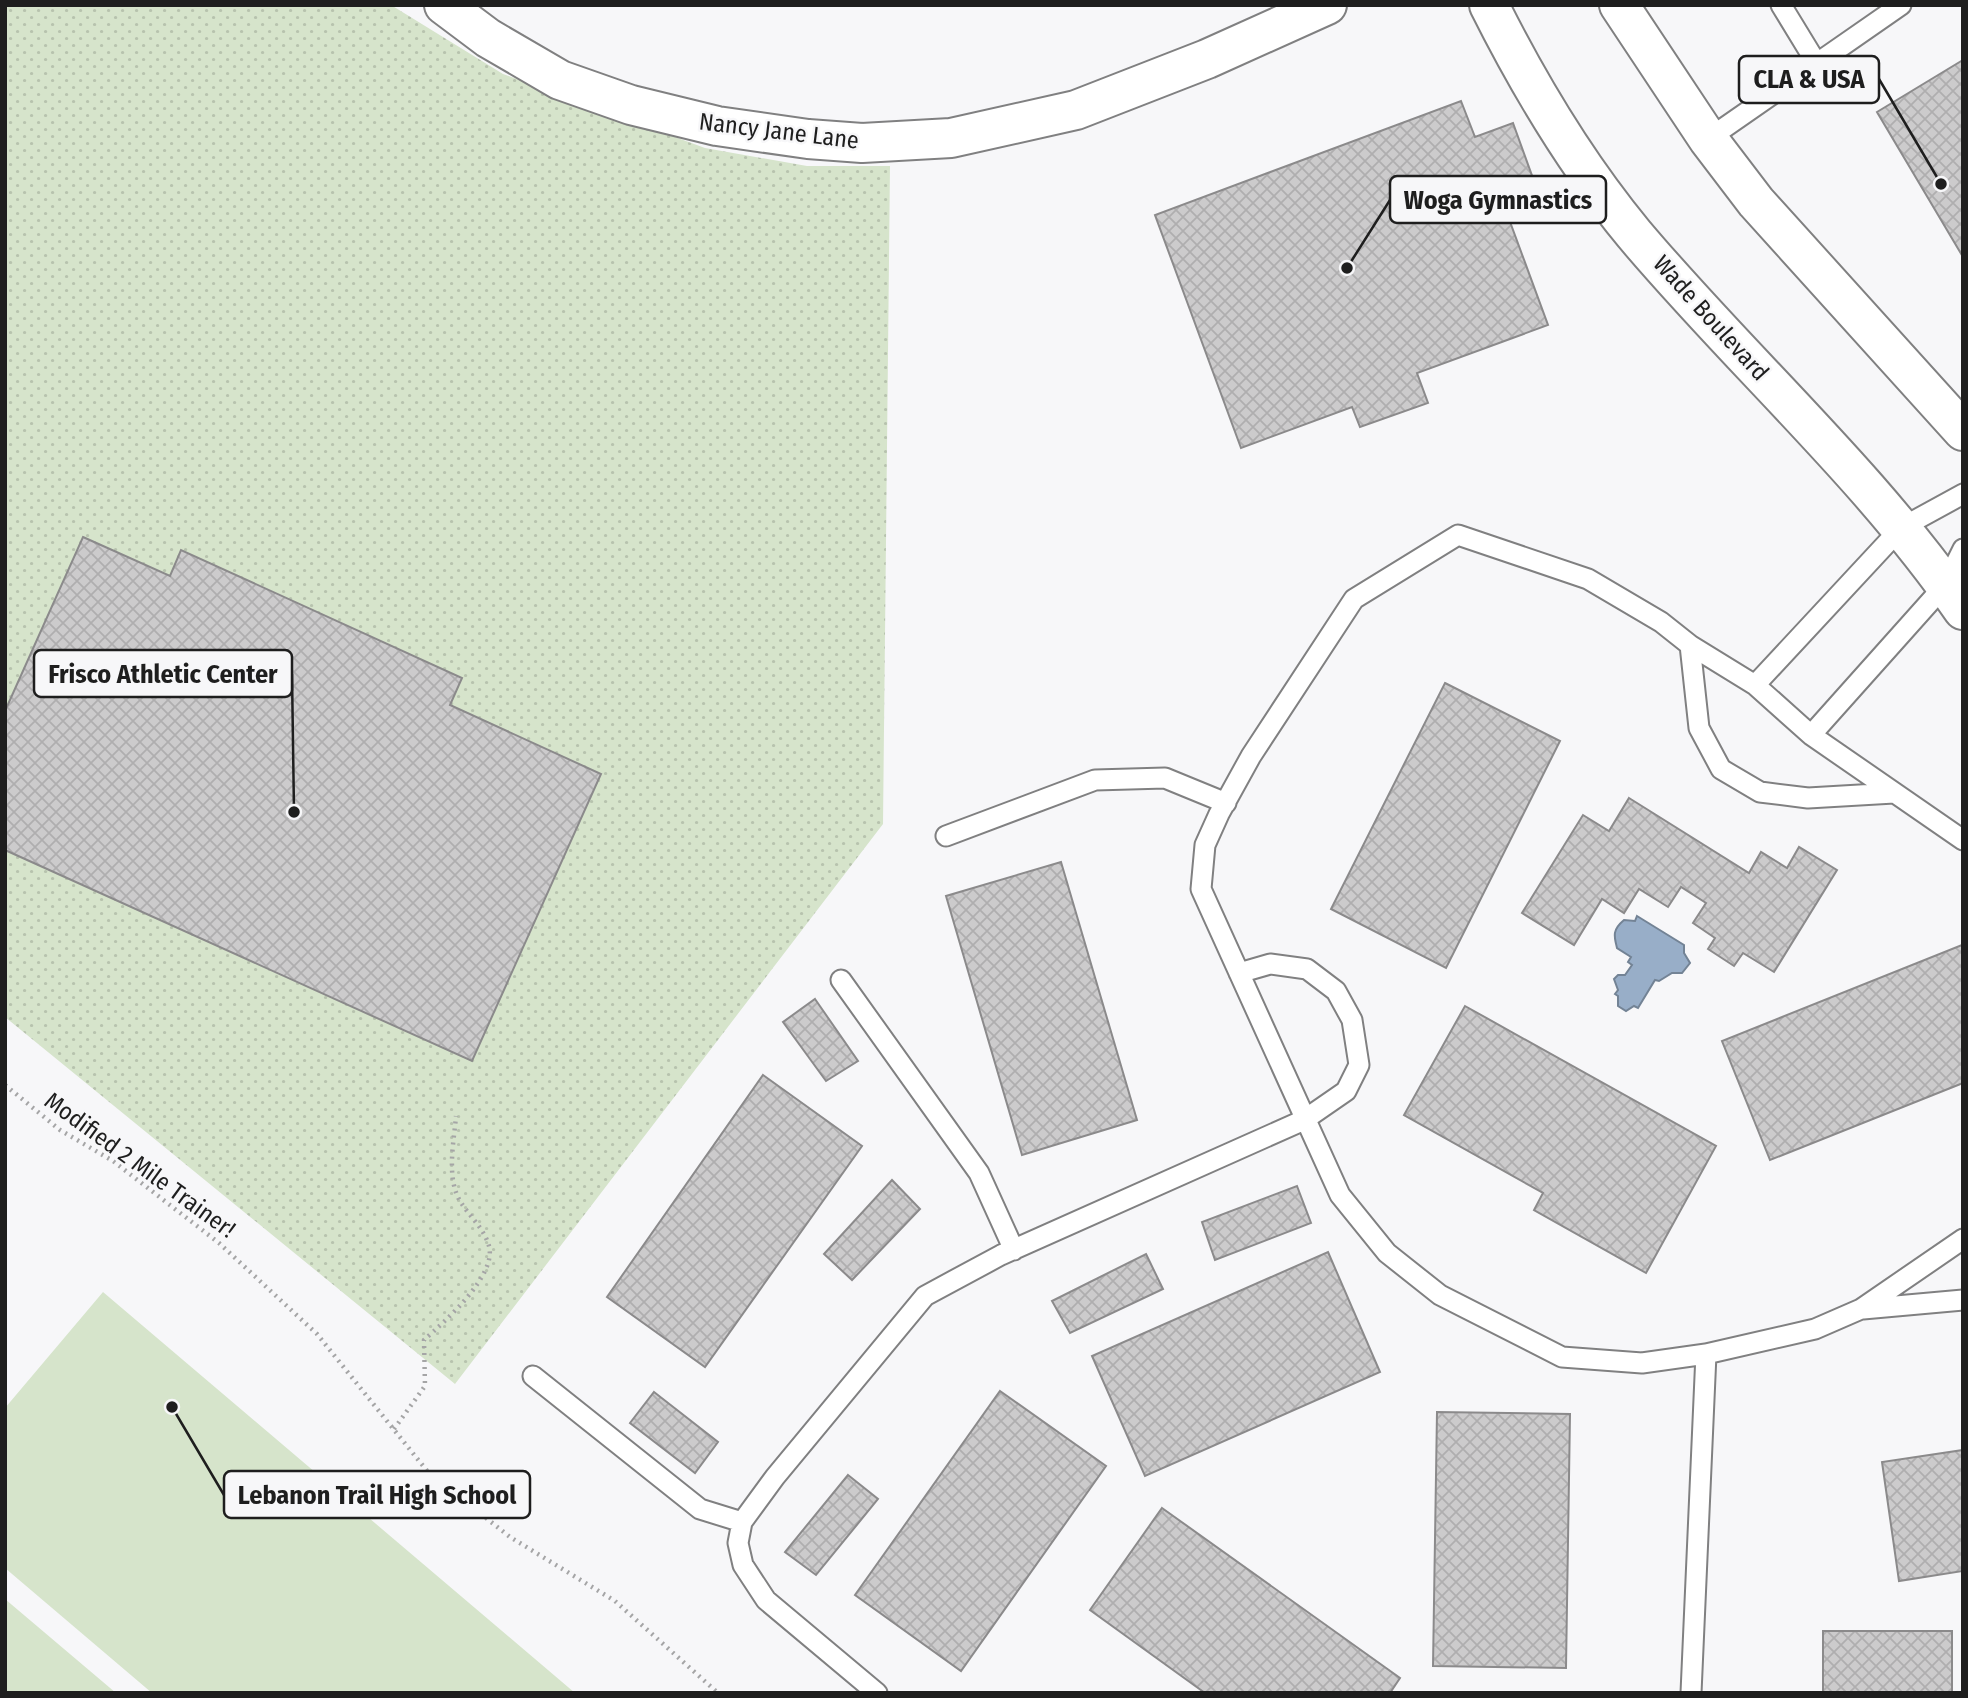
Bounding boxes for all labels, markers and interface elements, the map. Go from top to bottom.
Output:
callout: CLA & USA [1739,56,1879,103]
text: CLA & USA [1753,64,1865,95]
street label: Nancy Jane Lane [698,107,860,155]
callout: Woga Gymnastics [1390,176,1606,223]
text: Woga Gymnastics [1404,185,1592,216]
street label: Wade Boulevard [1648,250,1774,386]
callout: Frisco Athletic Center [34,650,292,697]
text: Frisco Athletic Center [48,659,278,690]
street label: Modified 2 Mile Trainer! [39,1086,241,1244]
callout: Lebanon Trail High School [224,1471,530,1518]
text: Lebanon Trail High School [238,1480,517,1511]

